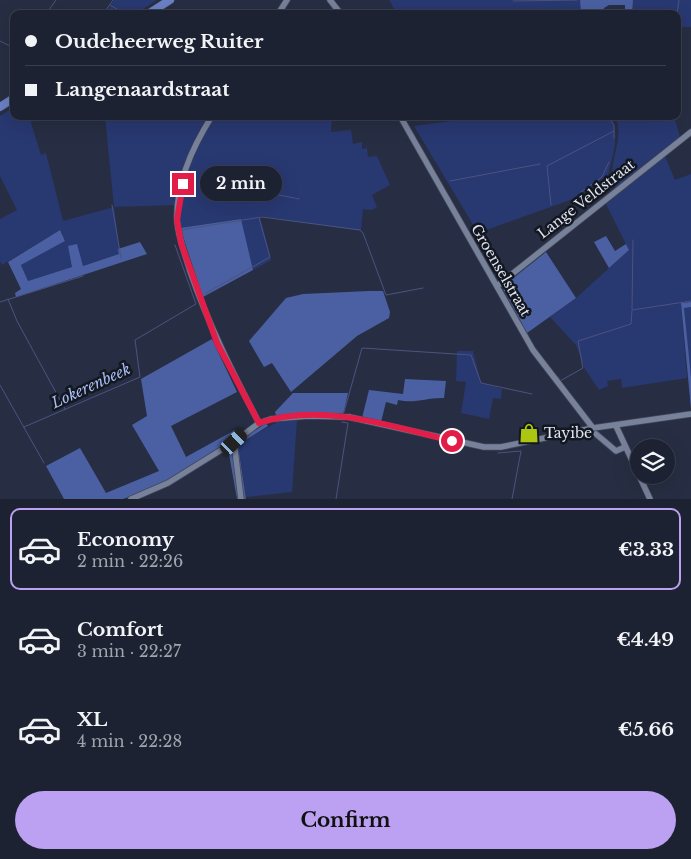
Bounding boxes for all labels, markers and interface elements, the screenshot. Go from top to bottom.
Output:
text: Oudeheerweg Ruiter [55,30,264,53]
text: Langenaardstraat [55,78,229,101]
street label: Lange Veldstraat [534,155,639,243]
callout: 2 min [200,166,283,202]
route end [172,173,194,195]
text: 2 min [216,173,266,193]
street label: Groenselstraat [467,221,535,320]
water label: Lokerenbeek [47,359,133,413]
shop icon: Tayibe [518,422,540,444]
place label: Tayibe [544,424,592,442]
car [217,426,250,458]
route start [441,430,463,452]
map controls [630,439,675,484]
button: layers [630,439,675,484]
icon: car [17,527,62,572]
text: Economy [77,528,174,551]
text: €3.33 [618,538,674,561]
text: 2 min · 22:26 [77,551,183,571]
icon: car [17,617,62,662]
text: Comfort [77,618,164,641]
text: €4.49 [617,628,674,651]
text: 3 min · 22:27 [77,641,181,661]
icon: car [17,707,62,752]
text: XL [77,708,107,731]
text: €5.66 [618,718,674,741]
text: 4 min · 22:28 [77,731,182,751]
button: Confirm [15,791,676,849]

